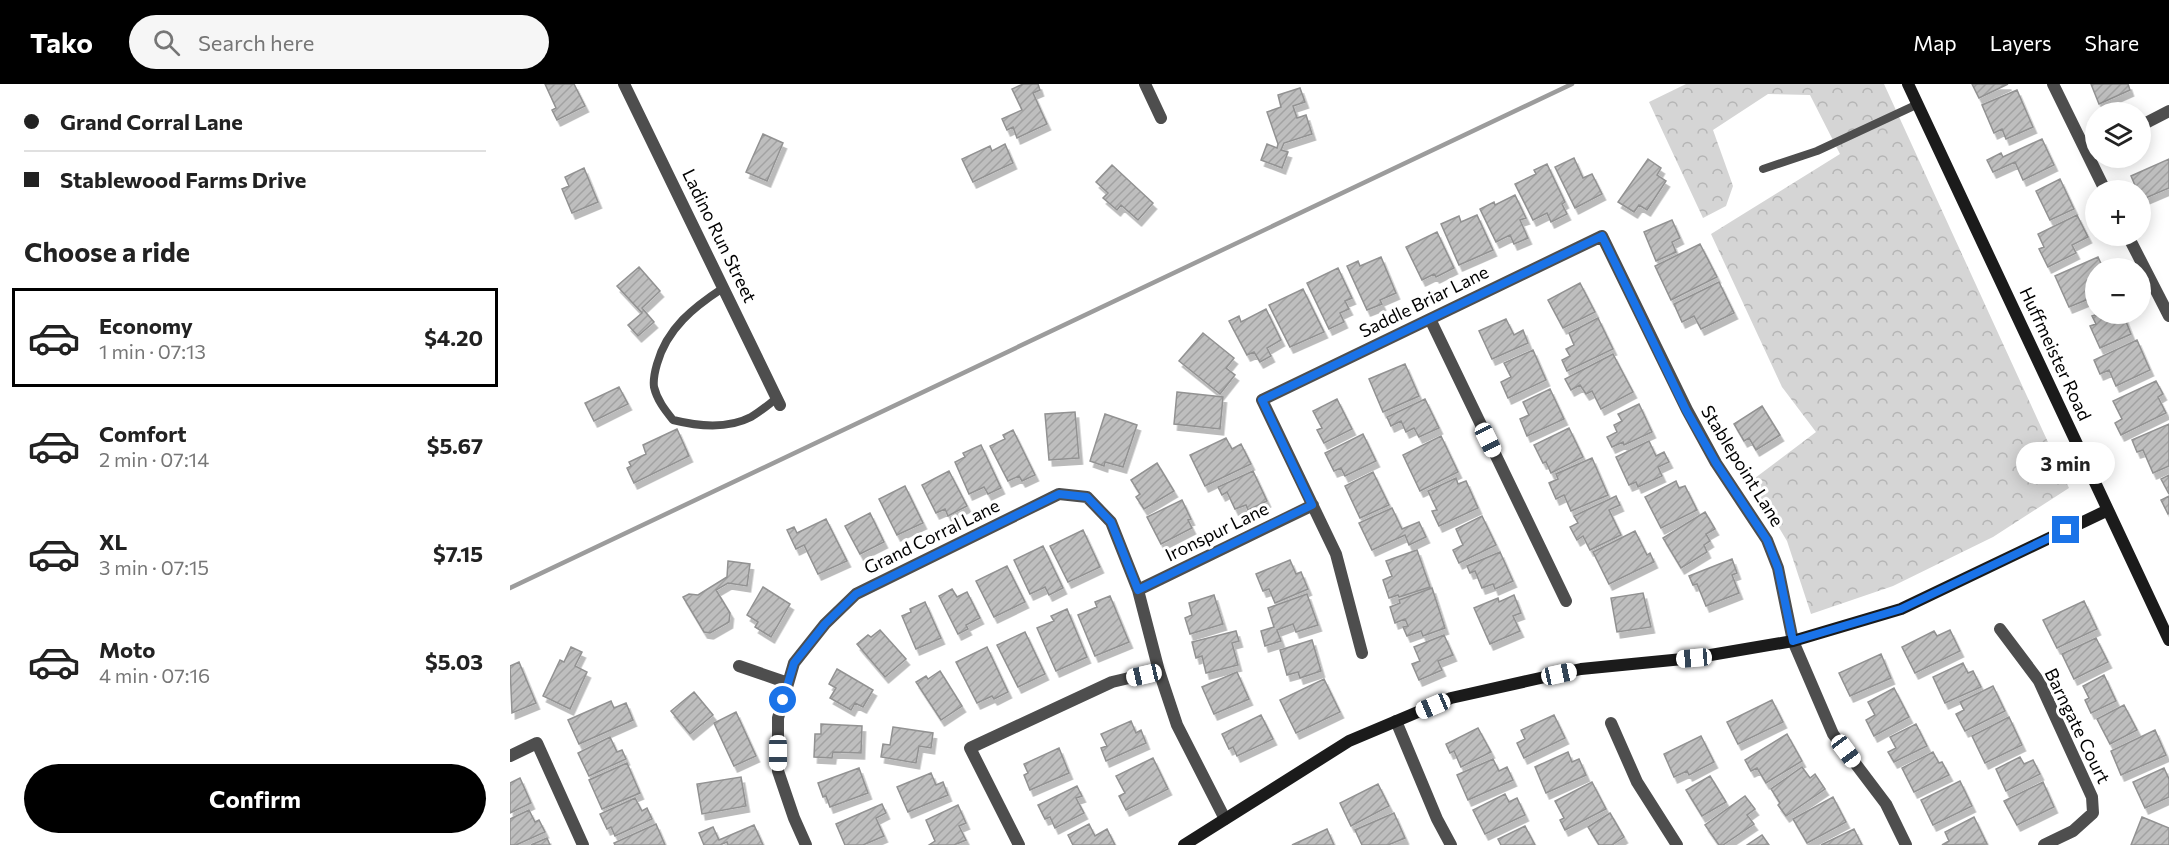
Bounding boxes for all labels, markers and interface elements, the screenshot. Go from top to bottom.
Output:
search box [129,15,549,69]
text: Tako [30,25,93,59]
icon: search [150,26,183,59]
text: Search here [198,29,314,56]
text: Map [1913,30,1957,55]
text: Layers [1990,30,2052,55]
text: Share [2085,30,2139,55]
map controls [2085,102,2151,324]
button: layers [2085,102,2151,168]
text: Grand Corral Lane [60,108,243,135]
street label: Ladino Run Street [678,165,762,306]
text: Stablewood Farms Drive [60,166,306,193]
button: + [2085,180,2151,246]
text: Choose a ride [24,235,190,268]
button: − [2085,258,2151,324]
street label: Saddle Briar Lane [1355,260,1492,342]
street label: Huffmeister Road [2015,283,2096,424]
icon: car [27,311,81,365]
text: Economy [99,312,193,339]
text: $4.20 [424,324,483,351]
text: 1 min · 07:13 [99,339,206,363]
street label: Stablepoint Lane [1697,401,1789,530]
icon: car [27,419,81,473]
text: Comfort [99,420,187,447]
car [1472,420,1504,460]
text: $5.67 [427,432,483,459]
callout: 3 min [2016,443,2116,485]
text: 2 min · 07:14 [99,447,209,471]
text: 3 min [2040,451,2091,475]
street label: Grand Corral Lane [860,494,1003,578]
street label: Ironspur Lane [1161,497,1272,566]
route end [2052,516,2079,543]
icon: car [27,527,81,581]
text: XL [99,528,127,555]
text: $7.15 [433,540,483,567]
text: 3 min · 07:15 [99,555,209,579]
icon: car [27,635,81,689]
text: Moto [99,636,155,663]
car [1675,647,1713,669]
text: $5.03 [425,648,483,675]
car [1540,661,1578,687]
car [1124,662,1164,688]
text: 4 min · 07:16 [99,663,210,687]
street label: Barngate Court [2041,664,2115,787]
route start [769,686,796,713]
car [1413,691,1453,721]
car [1828,731,1864,771]
car [769,735,787,771]
button: Confirm [24,764,486,833]

